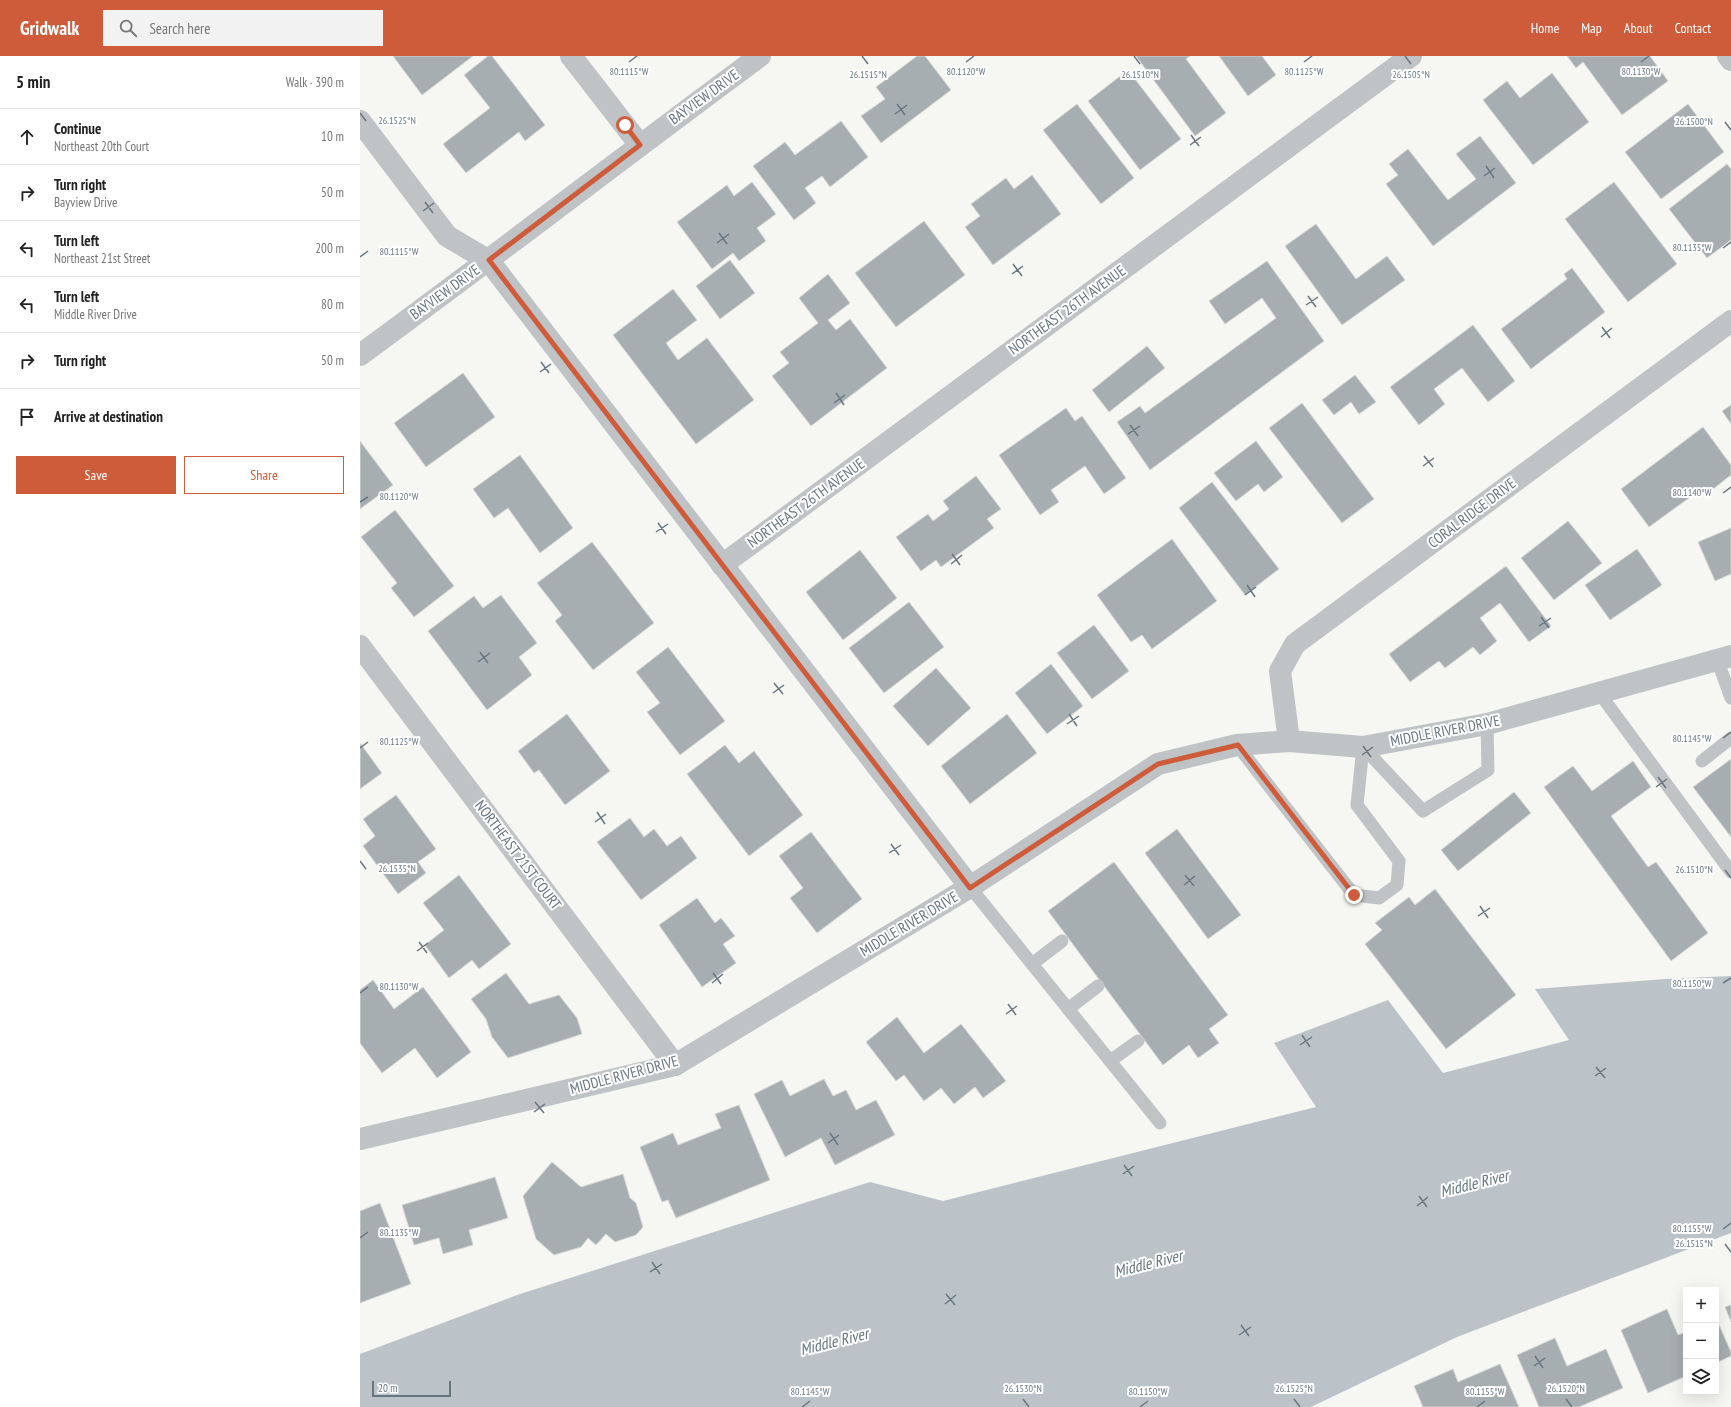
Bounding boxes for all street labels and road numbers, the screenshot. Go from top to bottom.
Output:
street label: BAYVIEW DRIVE [665,65,742,128]
street label: BAYVIEW DRIVE [406,260,483,323]
street label: NORTHEAST 26TH AVENUE [1004,261,1129,358]
street label: NORTHEAST 26TH AVENUE [743,454,868,551]
street label: CORAL RIDGE DRIVE [1424,473,1519,552]
street label: MIDDLE RIVER DRIVE [1389,711,1501,750]
street label: NORTHEAST 21ST COURT [471,796,566,913]
street label: MIDDLE RIVER DRIVE [856,887,961,960]
street label: MIDDLE RIVER DRIVE [568,1051,680,1098]

